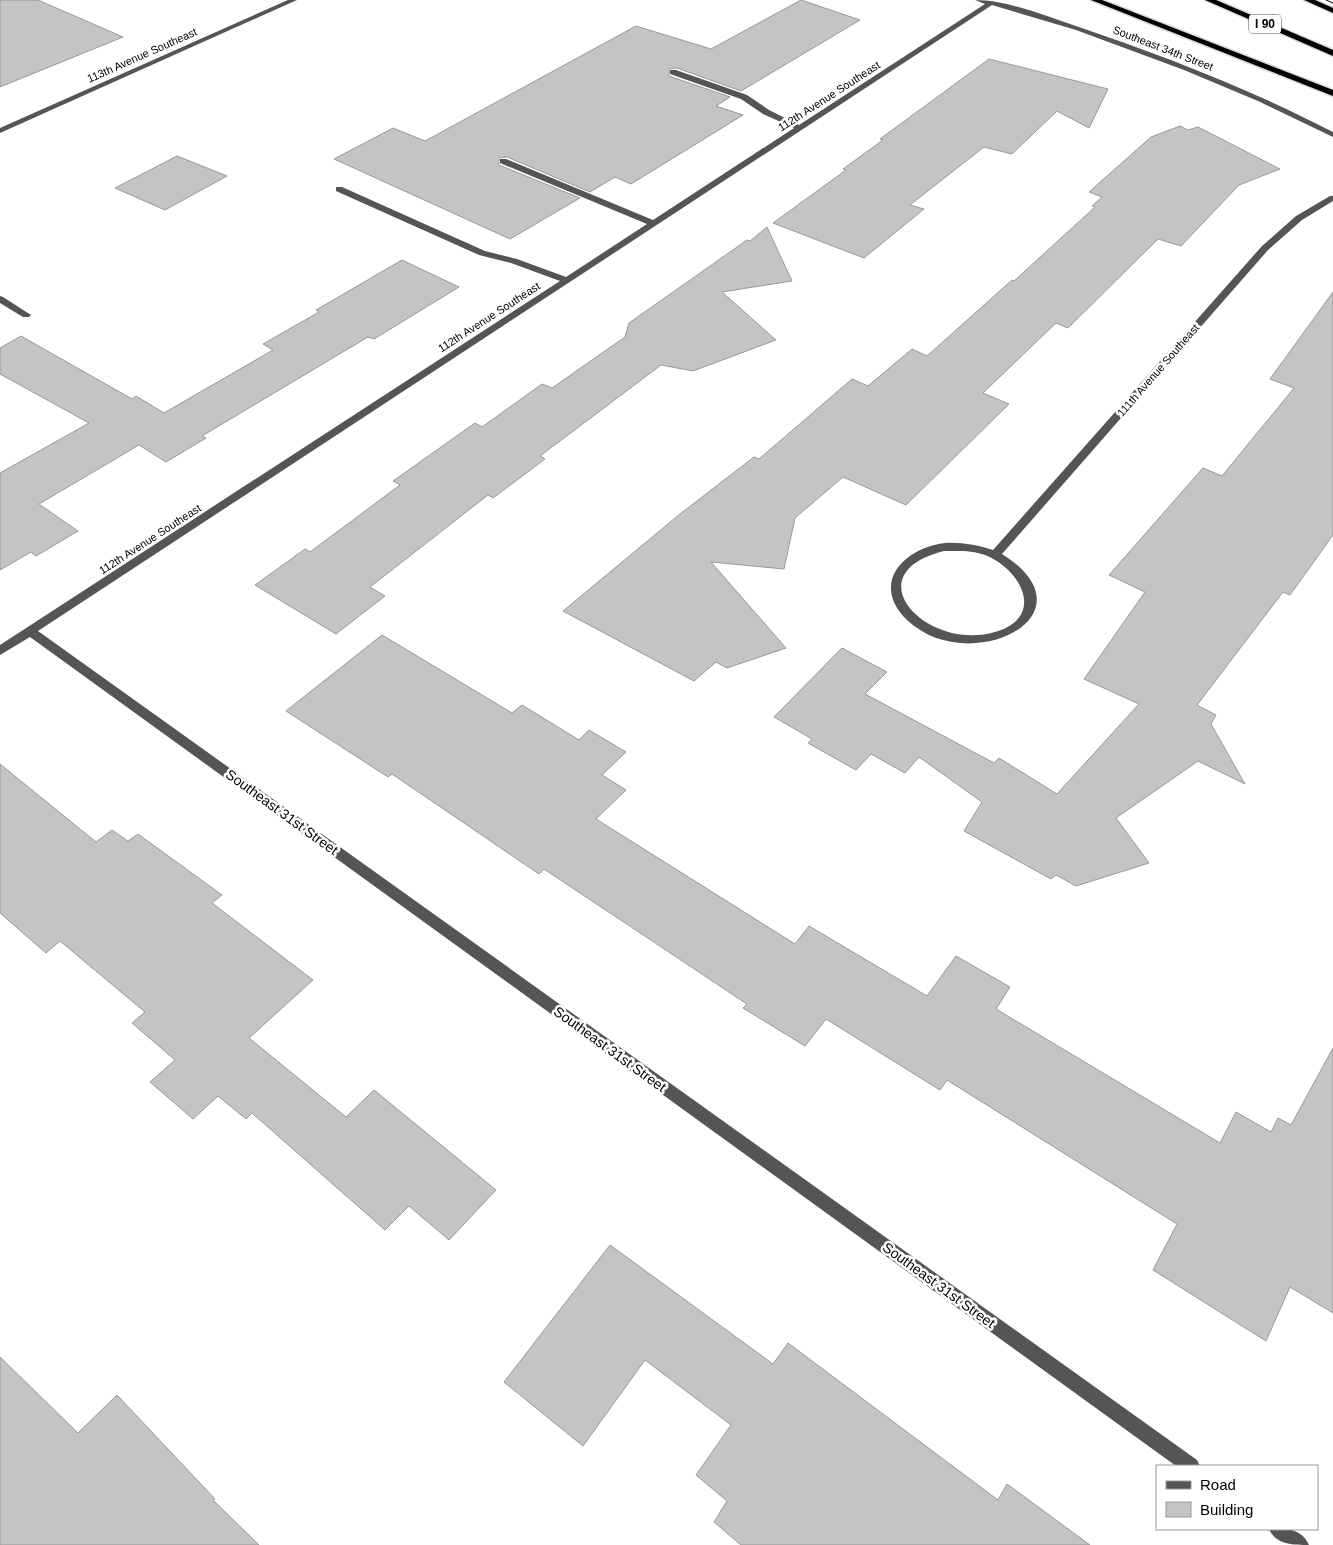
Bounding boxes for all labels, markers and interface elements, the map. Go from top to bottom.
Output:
road number: I 90 [1249,14,1281,34]
street label: Southeast 34th Street [1111,23,1215,73]
street label: 113th Avenue Southeast [85,25,199,85]
street label: 112th Avenue Southeast [776,59,882,133]
street label: 112th Avenue Southeast [436,280,542,354]
street label: 111th Avenue Southeast [1115,322,1201,418]
street label: 112th Avenue Southeast [97,502,203,576]
street label: Southeast 31st Street [223,766,341,858]
street label: Southeast 31st Street [551,1003,669,1095]
street label: Southeast 31st Street [880,1239,998,1331]
legend [1156,1465,1318,1530]
text: Road [1200,1476,1236,1493]
text: Building [1200,1501,1253,1518]

